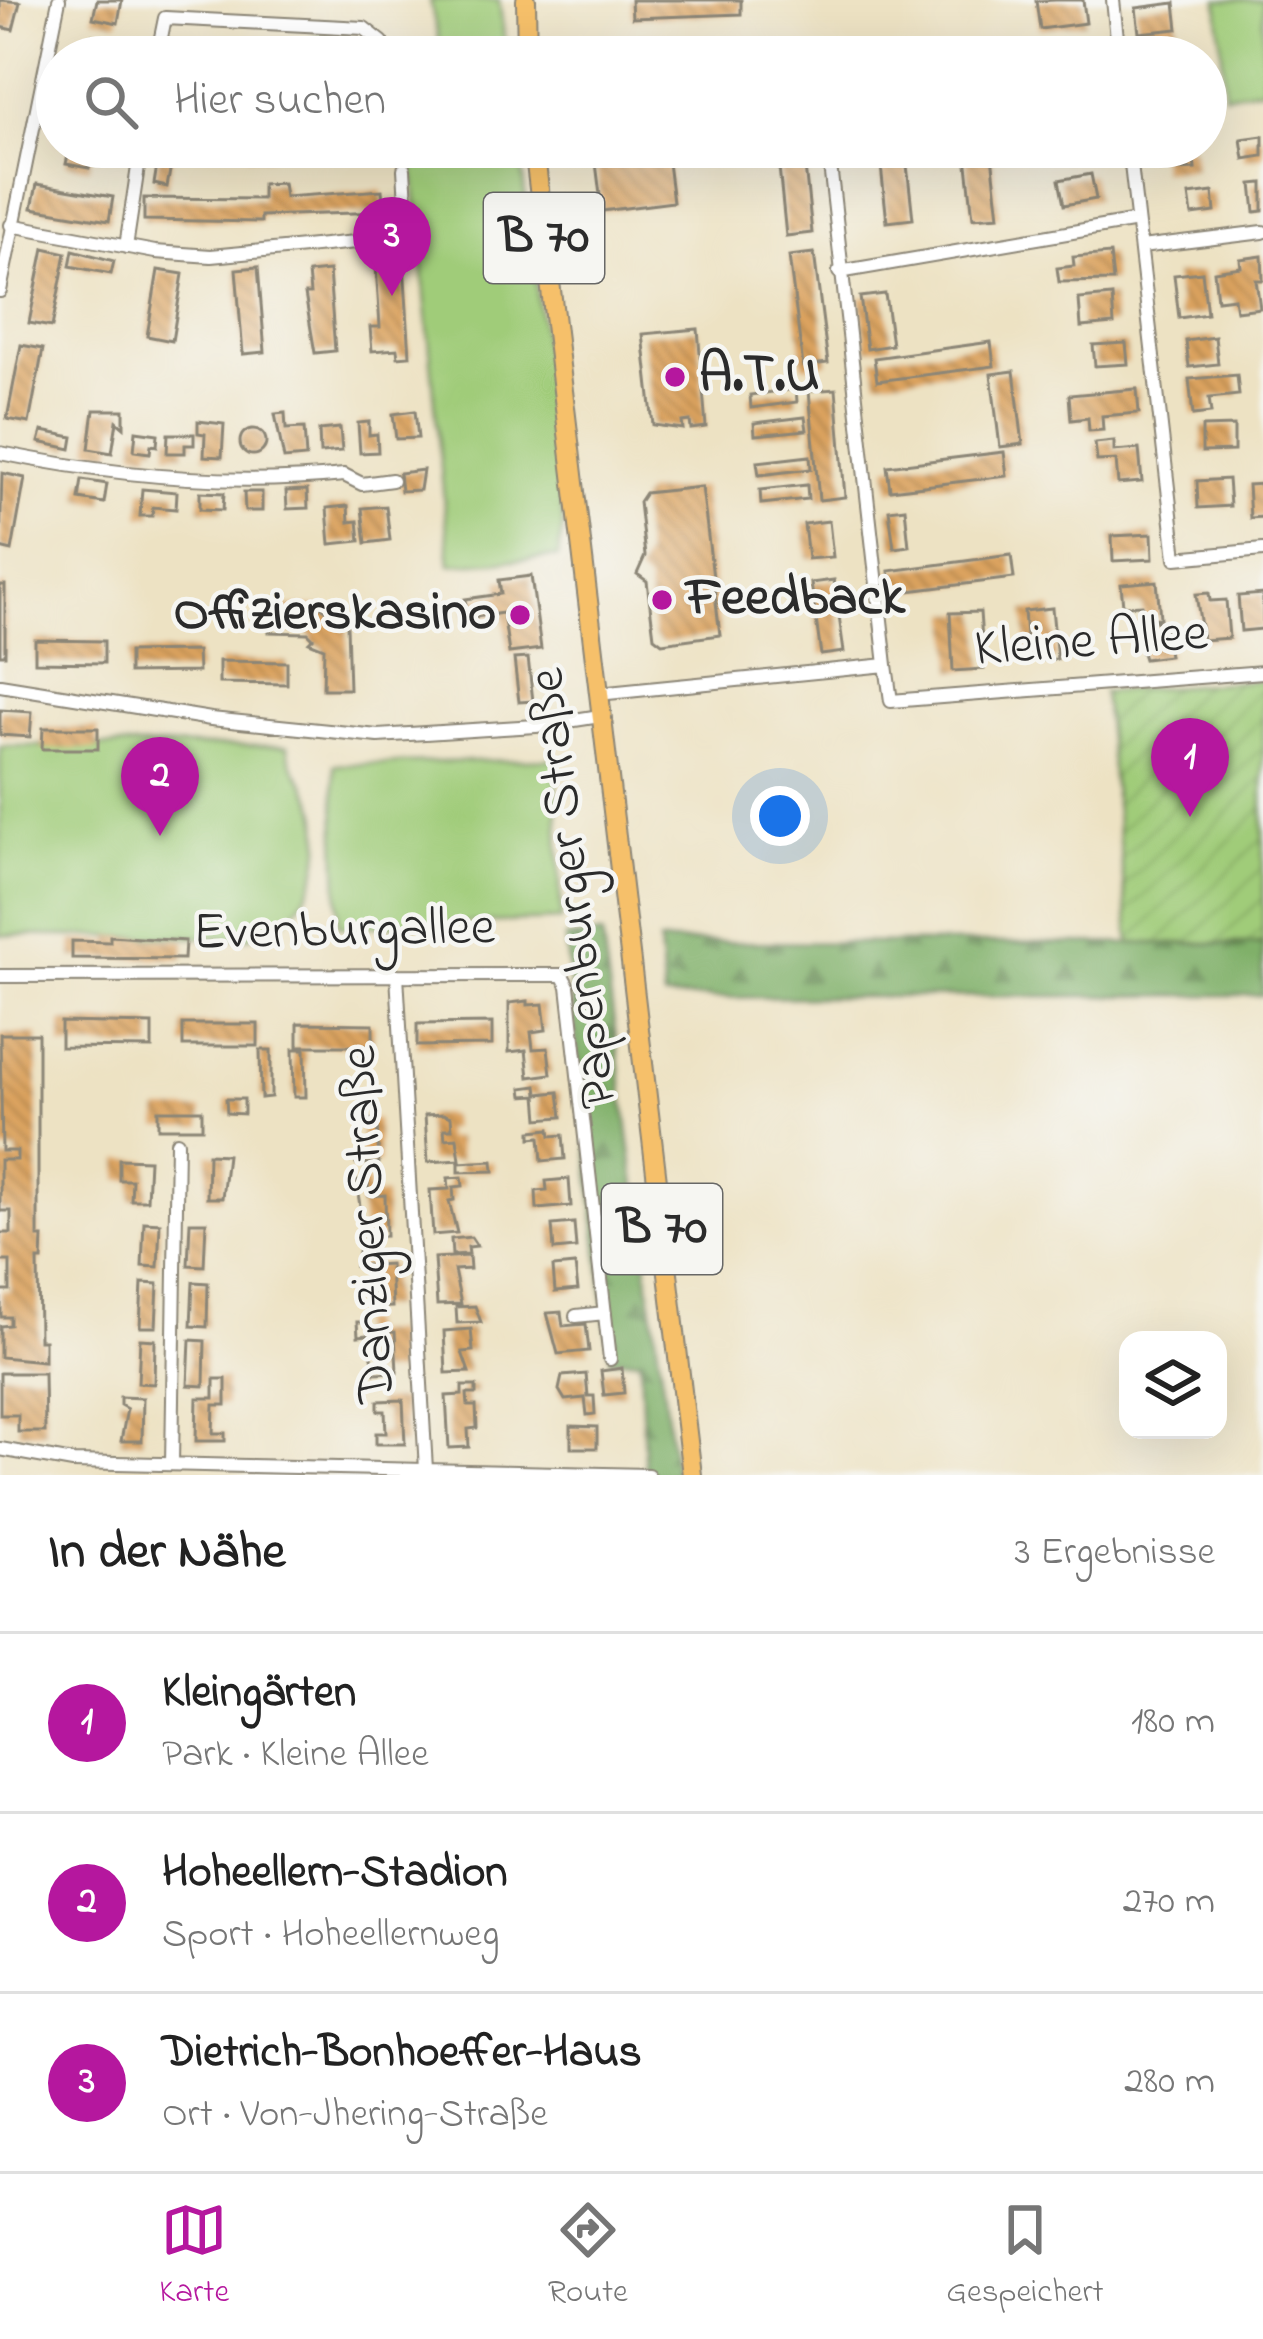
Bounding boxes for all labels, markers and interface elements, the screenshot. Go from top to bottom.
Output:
search box [36,36,1227,168]
icon: search [78,69,144,135]
text: Hier suchen [174,69,386,135]
road number: B 70 [484,193,604,283]
pin: 3 [353,197,431,296]
place label: A.T.U [699,338,819,416]
marker: A.T.U [662,364,688,390]
place label: Feedback [684,561,906,639]
place label: Offizierskasino [174,576,496,654]
marker: Feedback [649,587,675,613]
street label: Kleine Allee [972,596,1211,690]
marker: Offizierskasino [507,602,533,628]
street label: Papenburger Straße [509,662,642,1113]
pin: 1 [1151,718,1229,817]
pin: 2 [121,737,199,836]
your location [750,786,810,846]
street label: Evenburgallee [192,890,496,975]
street label: Danziger Straße [322,1043,419,1407]
road number: B 70 [602,1184,722,1274]
map controls [1119,1331,1227,1439]
button: layers [1119,1331,1227,1439]
text: In der Nähe [48,1516,285,1591]
text: 3 Ergebnisse [1014,1525,1215,1582]
text: Kleingärten [162,1661,356,1727]
text: 1 [81,1694,93,1751]
text: 180 m [1131,1694,1215,1751]
text: Park · Kleine Allee [162,1727,429,1784]
text: Hoheellern-Stadion [162,1841,507,1907]
text: 2 [77,1874,97,1931]
text: 270 m [1123,1874,1215,1931]
text: Sport · Hoheellernweg [162,1907,499,1964]
text: Dietrich-Bonhoeffer-Haus [162,2021,642,2087]
text: 3 [79,2054,95,2111]
text: 280 m [1124,2054,1215,2111]
text: Ort · Von-Jhering-Straße [162,2087,548,2144]
tab: Karte [159,2197,229,2317]
tab: Route [548,2197,628,2317]
tab: Gespeichert [946,2197,1104,2317]

